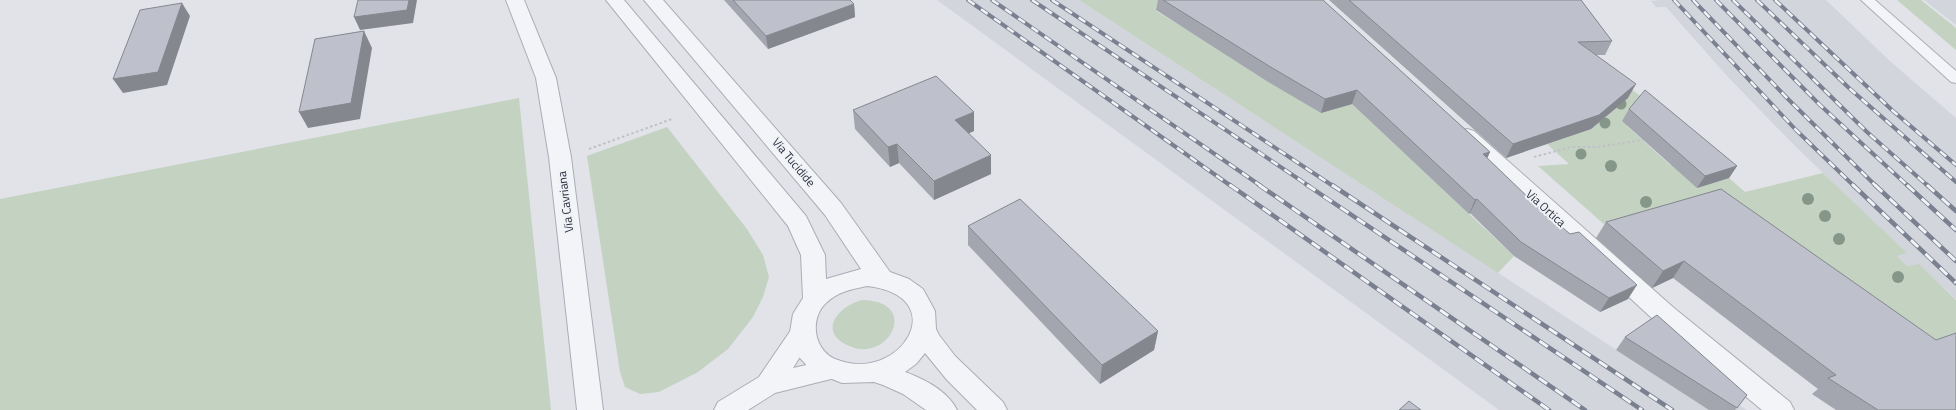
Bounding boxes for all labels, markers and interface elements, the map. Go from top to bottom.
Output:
street label: Via Tucidide [768,133,820,191]
street label: Via Cavriana [552,170,578,234]
street label: Via Ortica [1522,185,1570,231]

